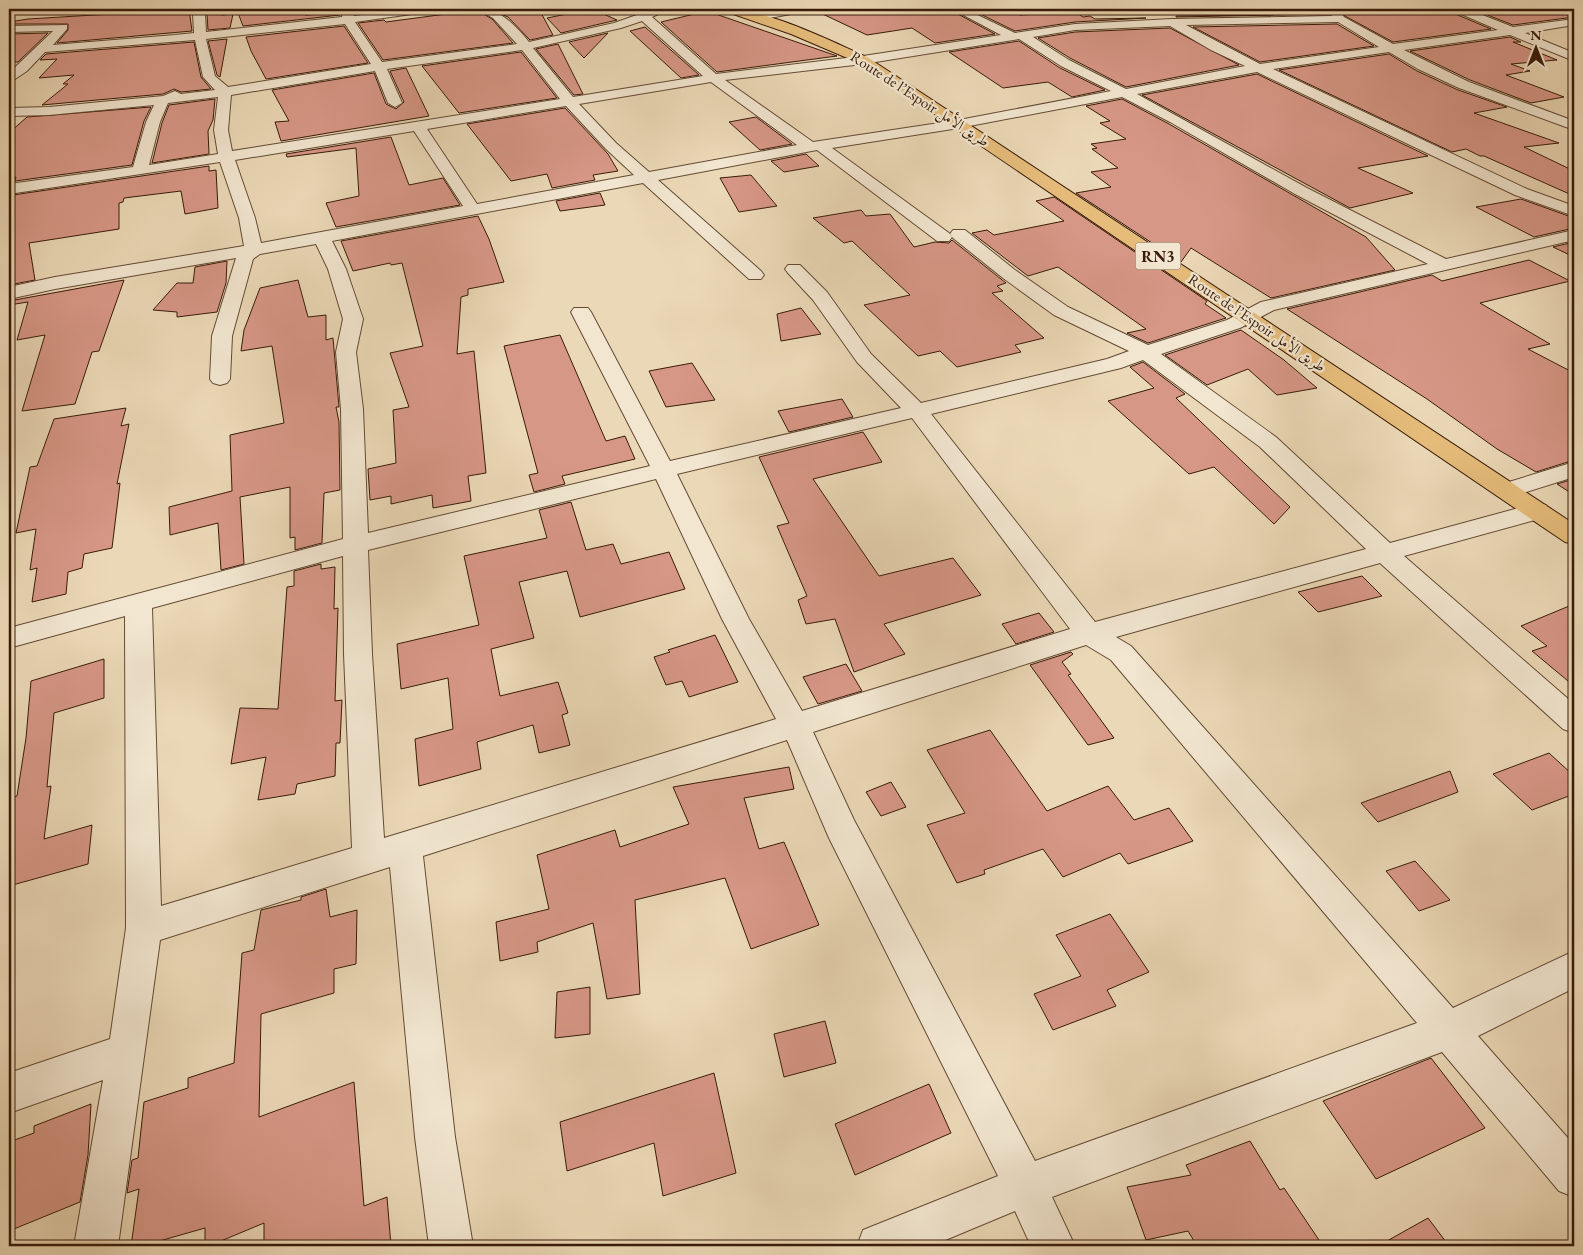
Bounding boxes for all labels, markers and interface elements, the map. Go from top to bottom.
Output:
north arrow [1510,22,1560,72]
text: N [1530,26,1542,44]
street label: Route de l’Espoir طريق الأمل [846,46,994,152]
road number: RN3 [1136,242,1180,270]
street label: Route de l’Espoir طريق الأمل [1184,269,1330,377]

